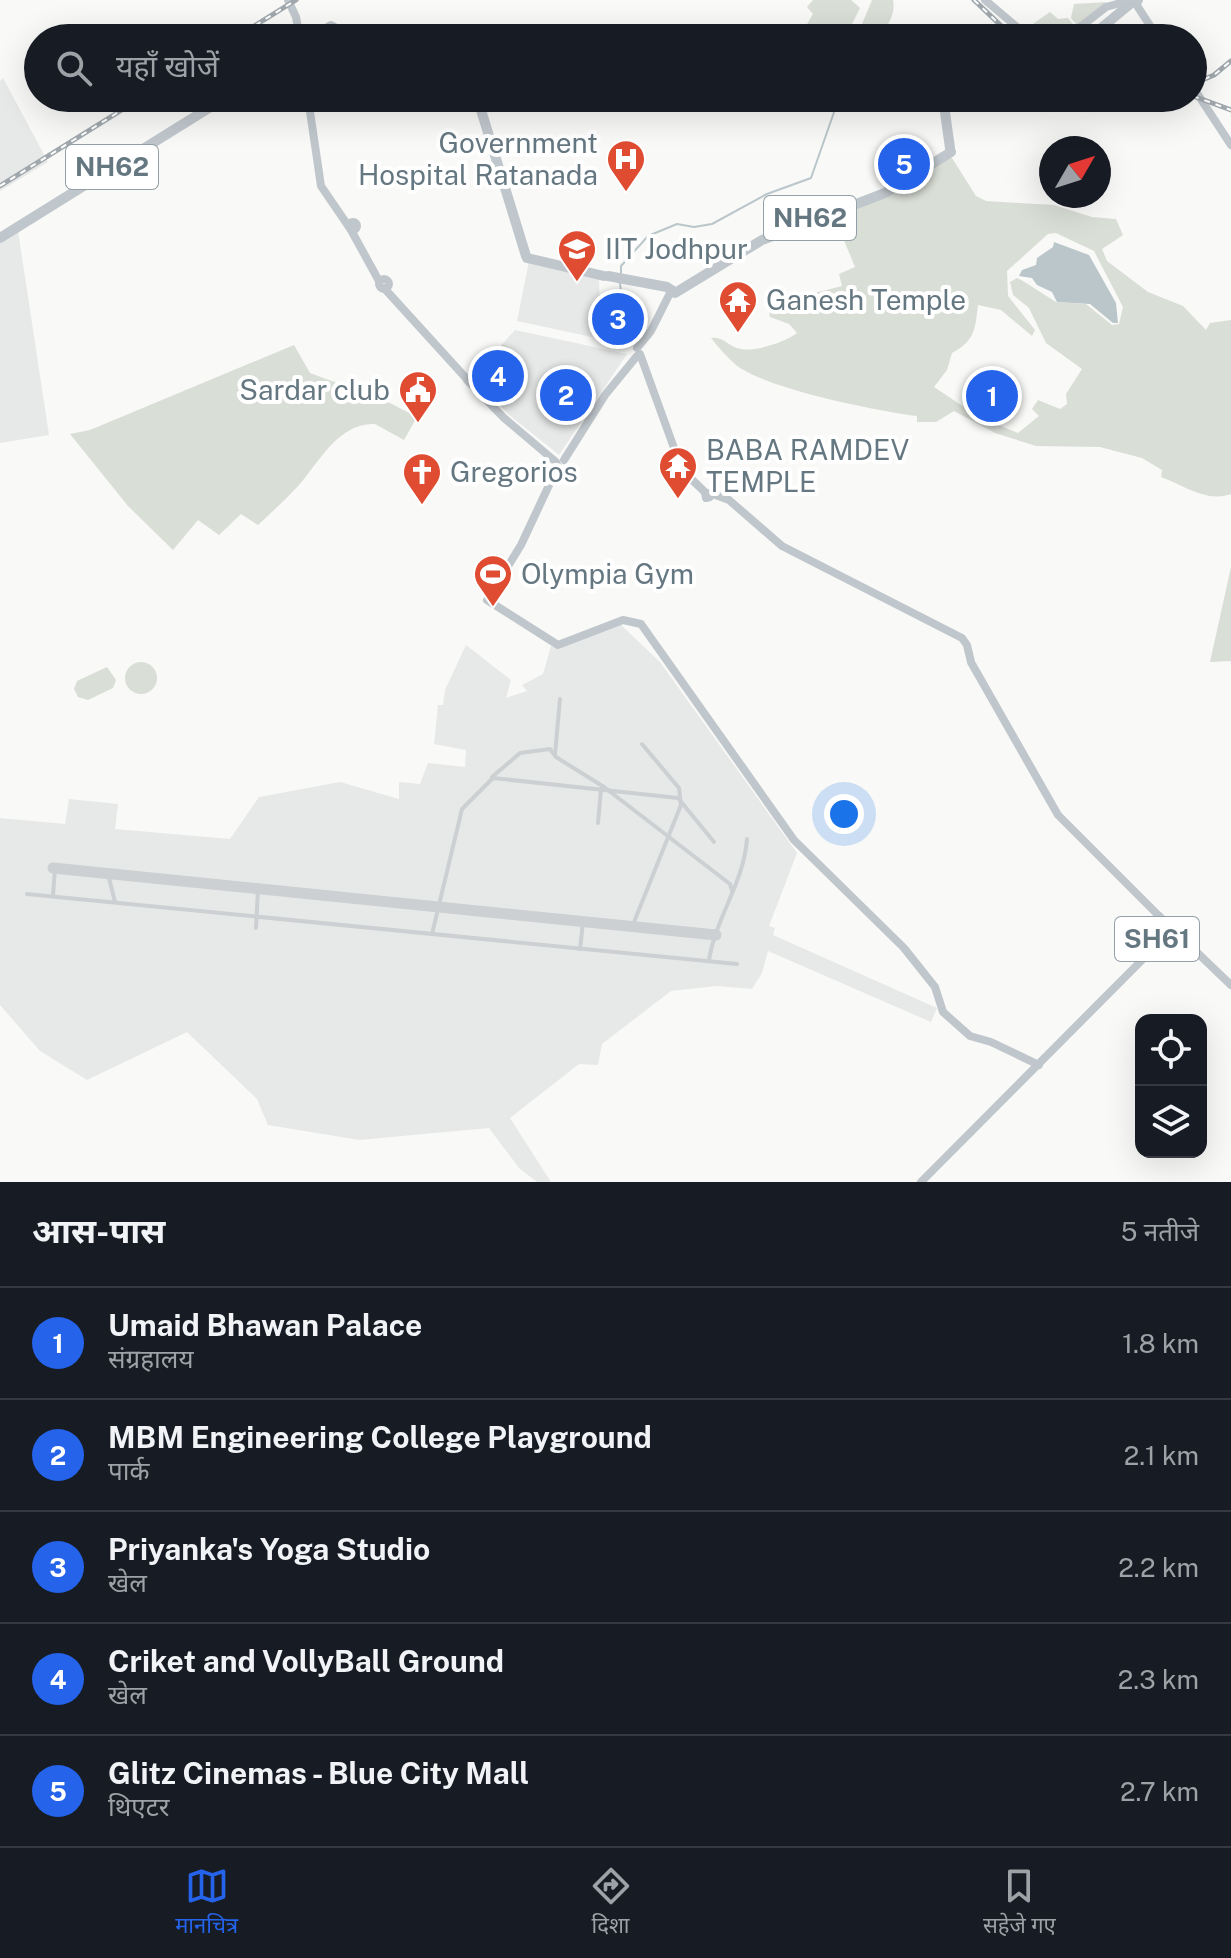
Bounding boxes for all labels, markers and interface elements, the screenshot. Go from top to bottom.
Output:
search box [24,24,1207,112]
icon: search [52,46,96,90]
text: यहाँ खोजें [116,48,219,84]
place label: Government Hospital Ratanada [358,126,598,191]
pin: 5 [878,134,930,194]
north arrow [1039,136,1111,208]
hospital icon: Government Hospital Ratanada [605,138,647,193]
road number: NH62 [66,145,158,189]
road number: NH62 [764,196,856,240]
school or university icon: IIT Jodhpur [556,228,598,283]
place label: IIT Jodhpur [605,232,748,265]
temple icon: Ganesh Temple [717,279,759,334]
place label: Ganesh Temple [766,283,966,316]
pin: 3 [592,289,644,349]
pin: 4 [472,346,524,406]
pin: 2 [540,365,592,425]
pin: 1 [966,366,1018,426]
public building icon: Sardar club [397,369,439,424]
place label: Sardar club [239,373,390,406]
place label: BABA RAMDEV TEMPLE [706,433,909,498]
temple icon: BABA RAMDEV TEMPLE [657,445,699,500]
church icon: Gregorios [401,451,443,506]
place label: Gregorios [450,455,578,488]
sports icon: Olympia Gym [472,553,514,608]
place label: Olympia Gym [521,557,694,590]
your location [824,794,864,834]
road number: SH61 [1115,917,1199,961]
map controls [1135,1014,1207,1158]
button: locate [1135,1014,1207,1086]
button: layers [1135,1086,1207,1158]
text: आस-पास [32,1211,165,1251]
text: 5 नतीजे [1121,1216,1199,1247]
text: Umaid Bhawan Palace [108,1307,422,1343]
text: 1 [52,1328,64,1359]
text: 1.8 km [1122,1328,1199,1359]
text: संग्रहालय [108,1343,194,1374]
text: MBM Engineering College Playground [108,1419,652,1455]
text: 2 [50,1440,66,1471]
text: 2.1 km [1124,1440,1199,1471]
text: पार्क [108,1455,149,1486]
text: Priyanka's Yoga Studio [108,1531,430,1567]
text: 3 [49,1552,67,1583]
text: 2.2 km [1118,1552,1199,1583]
text: खेल [108,1567,147,1598]
text: Criket and VollyBall Ground [108,1643,504,1679]
text: 4 [49,1664,67,1695]
text: 2.3 km [1118,1664,1199,1695]
text: खेल [108,1679,147,1710]
text: Glitz Cinemas - Blue City Mall [108,1755,529,1791]
text: 5 [49,1776,67,1807]
text: 2.7 km [1120,1776,1199,1807]
text: थिएटर [108,1791,169,1822]
tab: मानचित्र [175,1864,238,1942]
tab: दिशा [589,1864,633,1942]
tab: सहेजे गए [983,1864,1056,1942]

